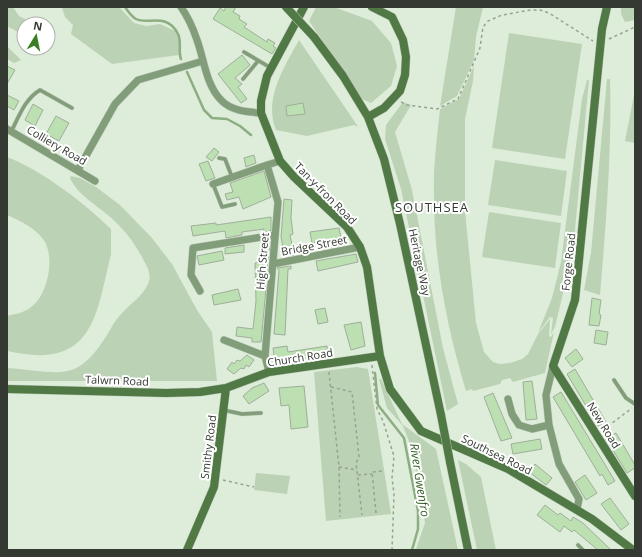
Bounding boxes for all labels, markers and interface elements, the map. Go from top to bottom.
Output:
north arrow [16,16,56,56]
text: N [32,17,44,34]
street label: Colliery Road [24,122,90,168]
street label: Tan-y-fron Road [292,159,360,227]
district label: SOUTHSEA [395,198,469,216]
street label: Heritage Way [406,227,435,297]
street label: Bridge Street [280,231,348,259]
street label: High Street [252,232,272,290]
street label: Forge Road [558,232,578,292]
street label: Church Road [266,344,334,370]
street label: Talwrn Road [85,371,149,389]
street label: New Road [584,399,624,451]
street label: Smithy Road [197,414,219,480]
street label: Southsea Road [459,430,535,478]
water label: River Gwenfro [406,442,434,518]

